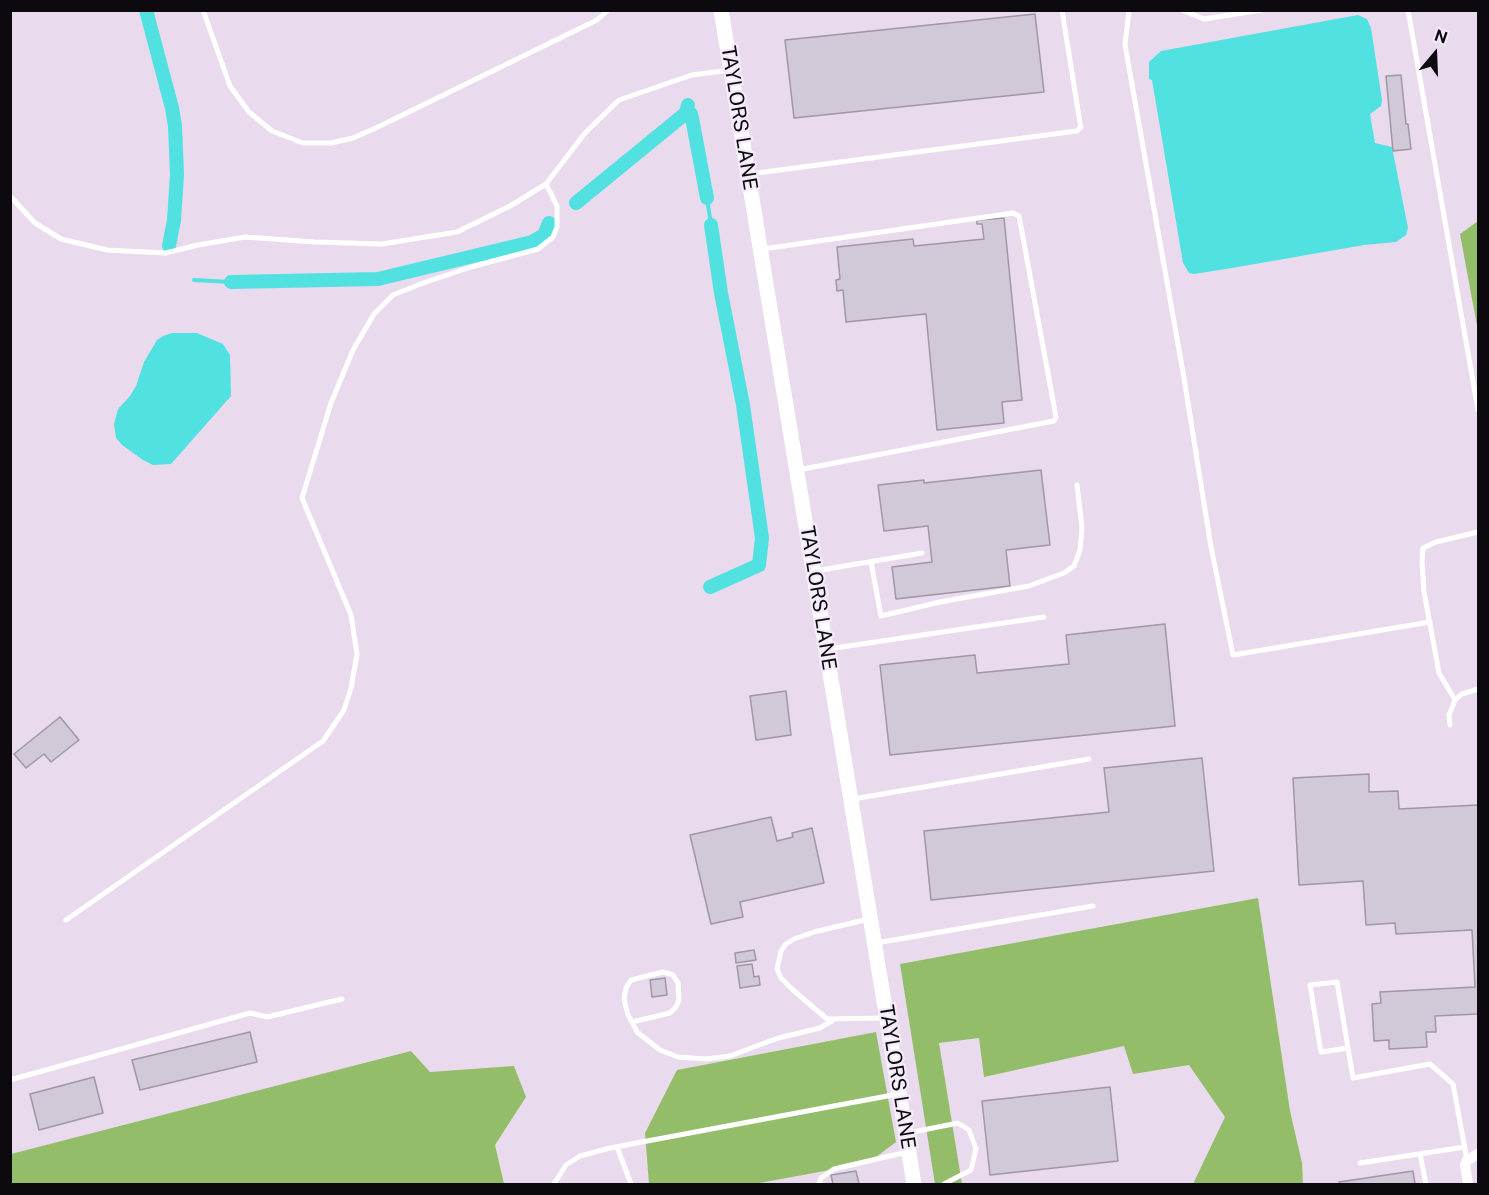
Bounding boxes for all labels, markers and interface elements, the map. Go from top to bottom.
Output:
north arrow [1405,24,1465,84]
text: N [1432,25,1450,48]
street label: TAYLORS LANE [716,44,762,192]
street label: TAYLORS LANE [795,524,841,672]
street label: TAYLORS LANE [874,1003,920,1151]

